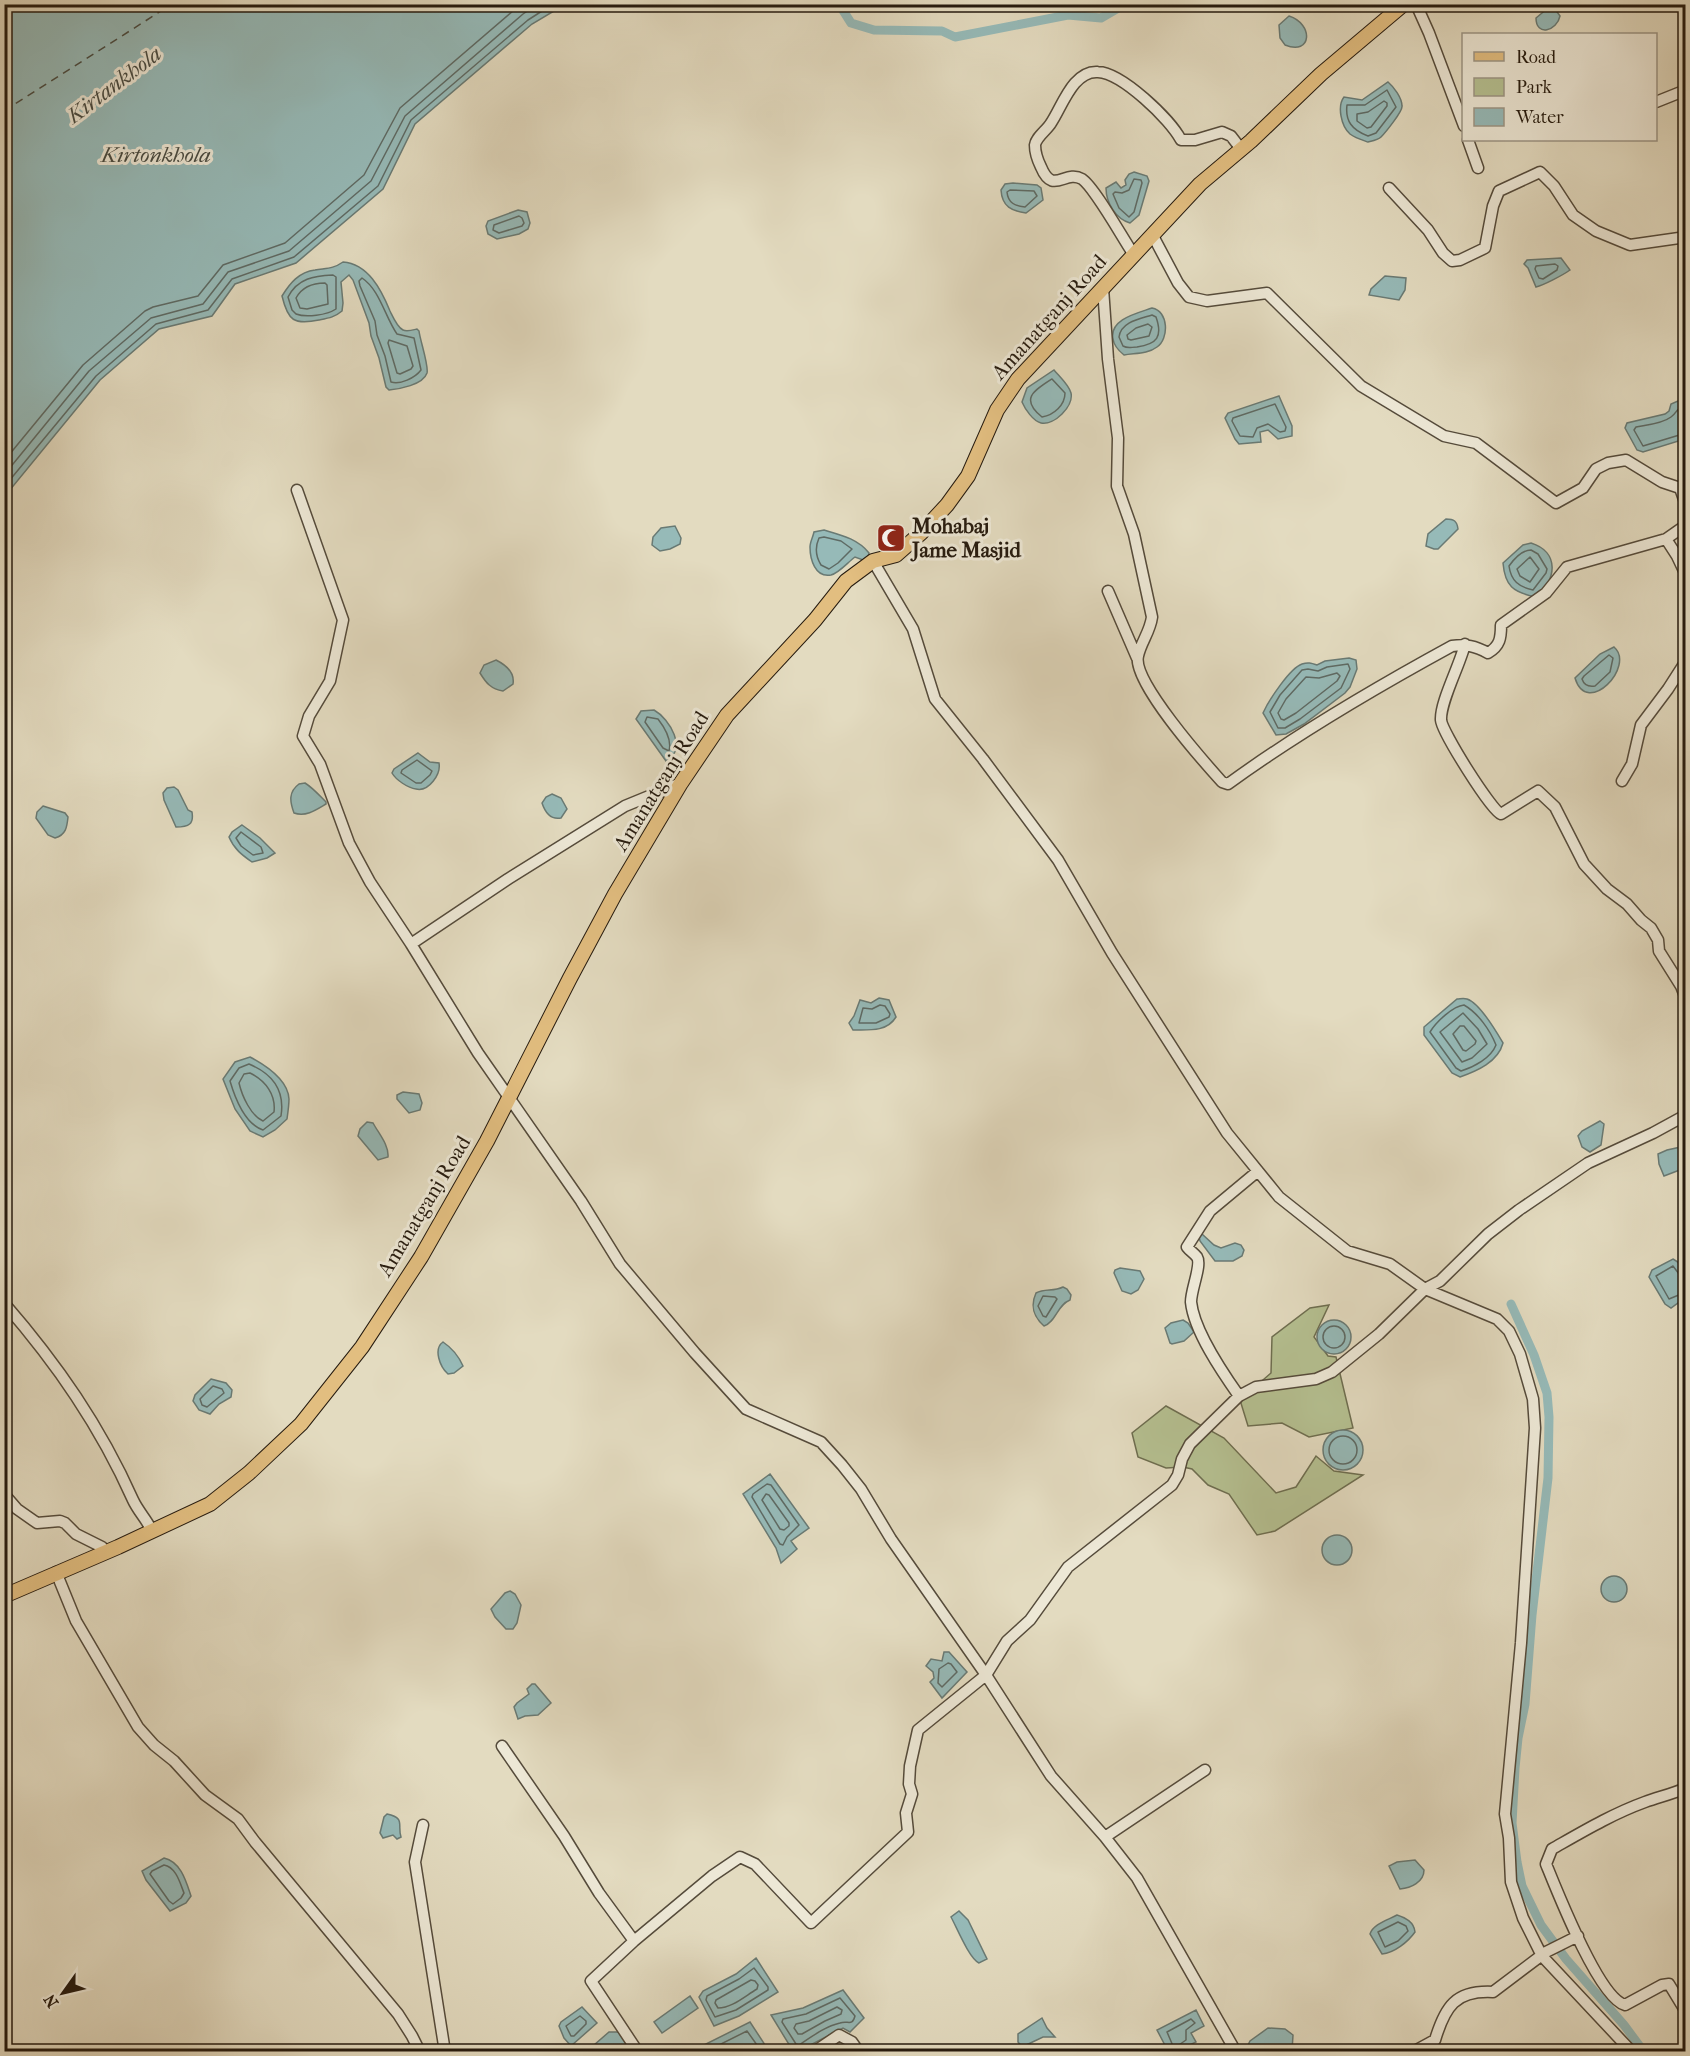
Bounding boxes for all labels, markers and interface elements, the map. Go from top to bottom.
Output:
legend [1462,33,1657,141]
water label: Kirtankhola [60,41,166,130]
text: Road [1516,47,1556,68]
text: Park [1516,77,1553,98]
text: Water [1515,107,1564,128]
water label: Kirtonkhola [99,142,211,168]
street label: Amanatganj Road [986,249,1112,385]
place label: Mohabaj Jame Masjid [910,514,1022,562]
mosque icon: Mohabaj Jame Masjid [875,522,907,554]
street label: Amanatganj Road [608,706,714,856]
street label: Amanatganj Road [372,1131,476,1282]
north arrow [33,1963,93,2023]
text: N [39,1990,62,2011]

